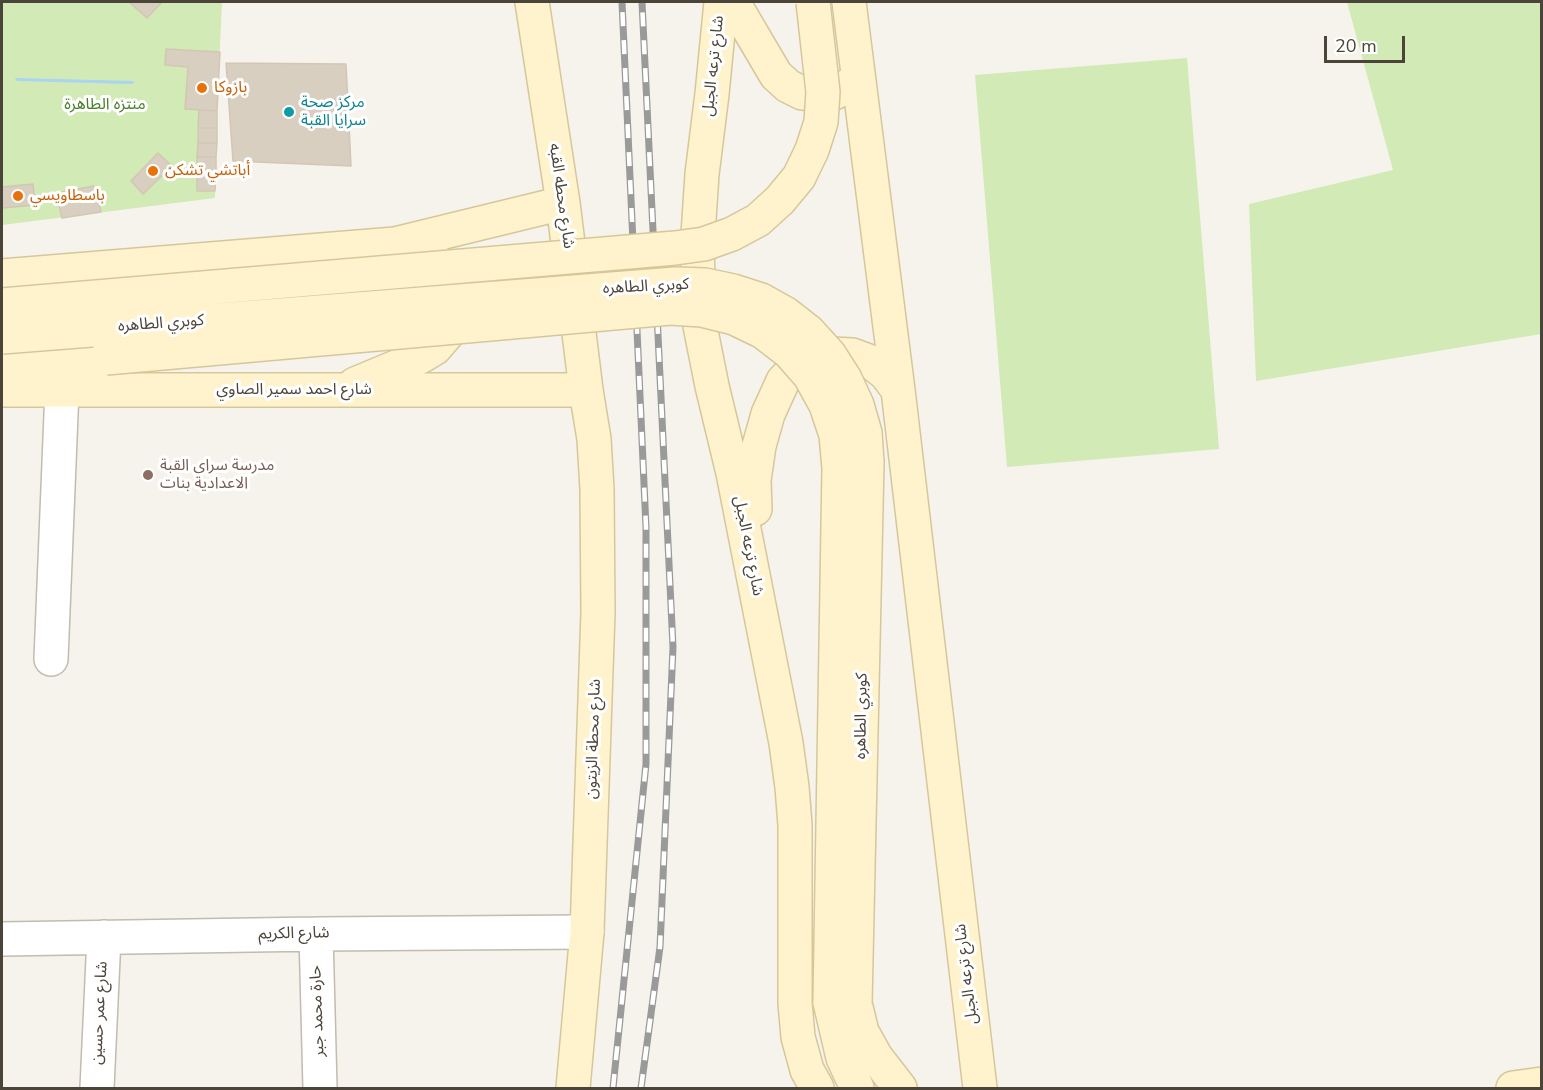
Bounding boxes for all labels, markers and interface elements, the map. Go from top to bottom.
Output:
street label: شارع ترعه الجبل [699,15,729,117]
scale bar [1327,24,1408,62]
text: 20 m [1335,34,1377,58]
place label: بازوكا [214,78,247,98]
marker: بازوكا [195,81,209,95]
place label: مركز صحة سرايا القبة [301,93,366,131]
park label: منتزه الطاهرة [64,95,146,115]
marker: مركز صحة سرايا القبة [282,105,296,119]
street label: شارع محطه القبه [544,142,578,250]
place label: أباتشي تشكن [165,161,250,181]
marker: أباتشي تشكن [146,164,160,178]
place label: باسطاويسي [30,186,105,206]
marker: باسطاويسي [11,189,25,203]
street label: كوبري الطاهره [602,275,690,299]
street label: كوبري الطاهره [117,311,205,337]
street label: شارع احمد سمير الصاوي [216,380,372,400]
place label: مدرسة سراى القبة الاعدادية بنات [160,456,274,494]
marker: مدرسة سراى القبة الاعدادية بنات [141,468,155,482]
street label: شارع ترعه الجبل [729,494,767,598]
street label: كوبري الطاهره [852,673,872,759]
street label: شارع محطة الزيتون [582,679,606,799]
street label: شارع ترعه الجبل [951,923,983,1025]
street label: شارع الكريم [258,924,330,944]
street label: شارع عمر حسين [88,961,112,1065]
street label: حارة محمد جبر [307,965,329,1057]

